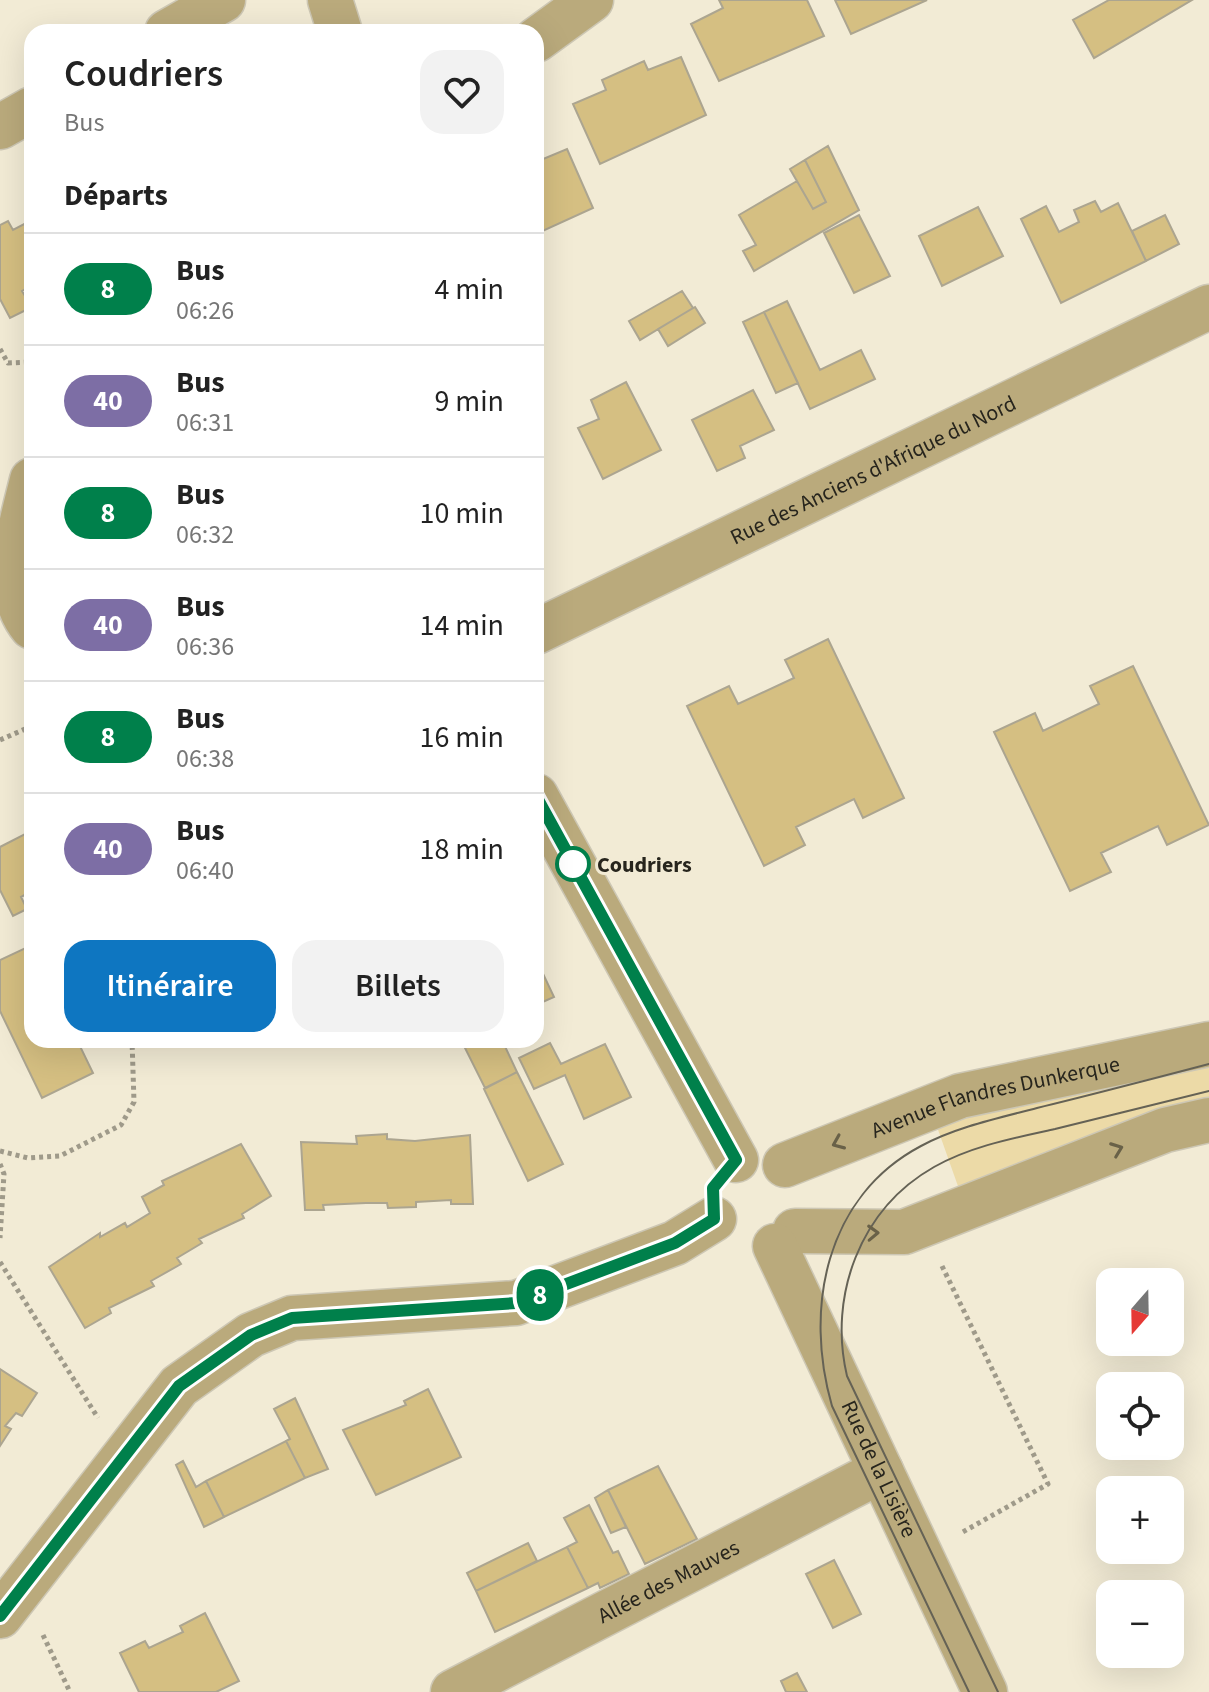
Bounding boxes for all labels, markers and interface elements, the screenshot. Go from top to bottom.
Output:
text: Coudriers [64,47,223,101]
button: heart [420,50,504,134]
text: Bus [64,104,104,141]
text: Départs [64,174,168,217]
text: Bus [176,249,224,292]
text: 4 min [434,268,504,311]
text: 8 [101,269,115,309]
text: 06:26 [176,292,234,329]
text: Bus [176,361,224,404]
text: 9 min [434,380,504,423]
text: 40 [93,381,123,421]
street label: Rue des Anciens d'Afrique du Nord [725,388,1022,553]
text: 06:31 [176,404,234,441]
text: Bus [176,473,224,516]
text: 10 min [420,492,504,535]
text: 8 [101,493,115,533]
text: 06:32 [176,516,234,553]
text: Bus [176,585,224,628]
text: 14 min [420,604,504,647]
text: 40 [93,605,123,645]
text: 06:36 [176,628,234,665]
text: Bus [176,697,224,740]
text: 16 min [420,716,504,759]
text: 8 [101,717,115,757]
text: 06:38 [176,740,234,777]
text: Bus [176,809,224,852]
text: 18 min [420,828,504,871]
text: 40 [93,829,123,869]
marker: Coudriers [556,847,590,881]
place label: Coudriers [597,849,692,881]
text: 06:40 [176,852,234,889]
button: Itinéraire [64,940,276,1032]
button: Billets [292,940,504,1032]
street label: Avenue Flandres Dunkerque [866,1048,1123,1147]
one-way arrow [831,1134,846,1150]
one-way arrow [1109,1142,1123,1159]
one-way arrow [867,1224,880,1241]
north arrow [1096,1268,1184,1356]
map controls [1096,1268,1184,1668]
line badge: 8 [514,1269,566,1321]
text: 8 [533,1275,547,1315]
button: locate [1096,1372,1184,1460]
street label: Rue de la Lisière [833,1395,925,1543]
button: + [1096,1476,1184,1564]
street label: Allée des Mauves [592,1532,745,1632]
button: − [1096,1580,1184,1668]

